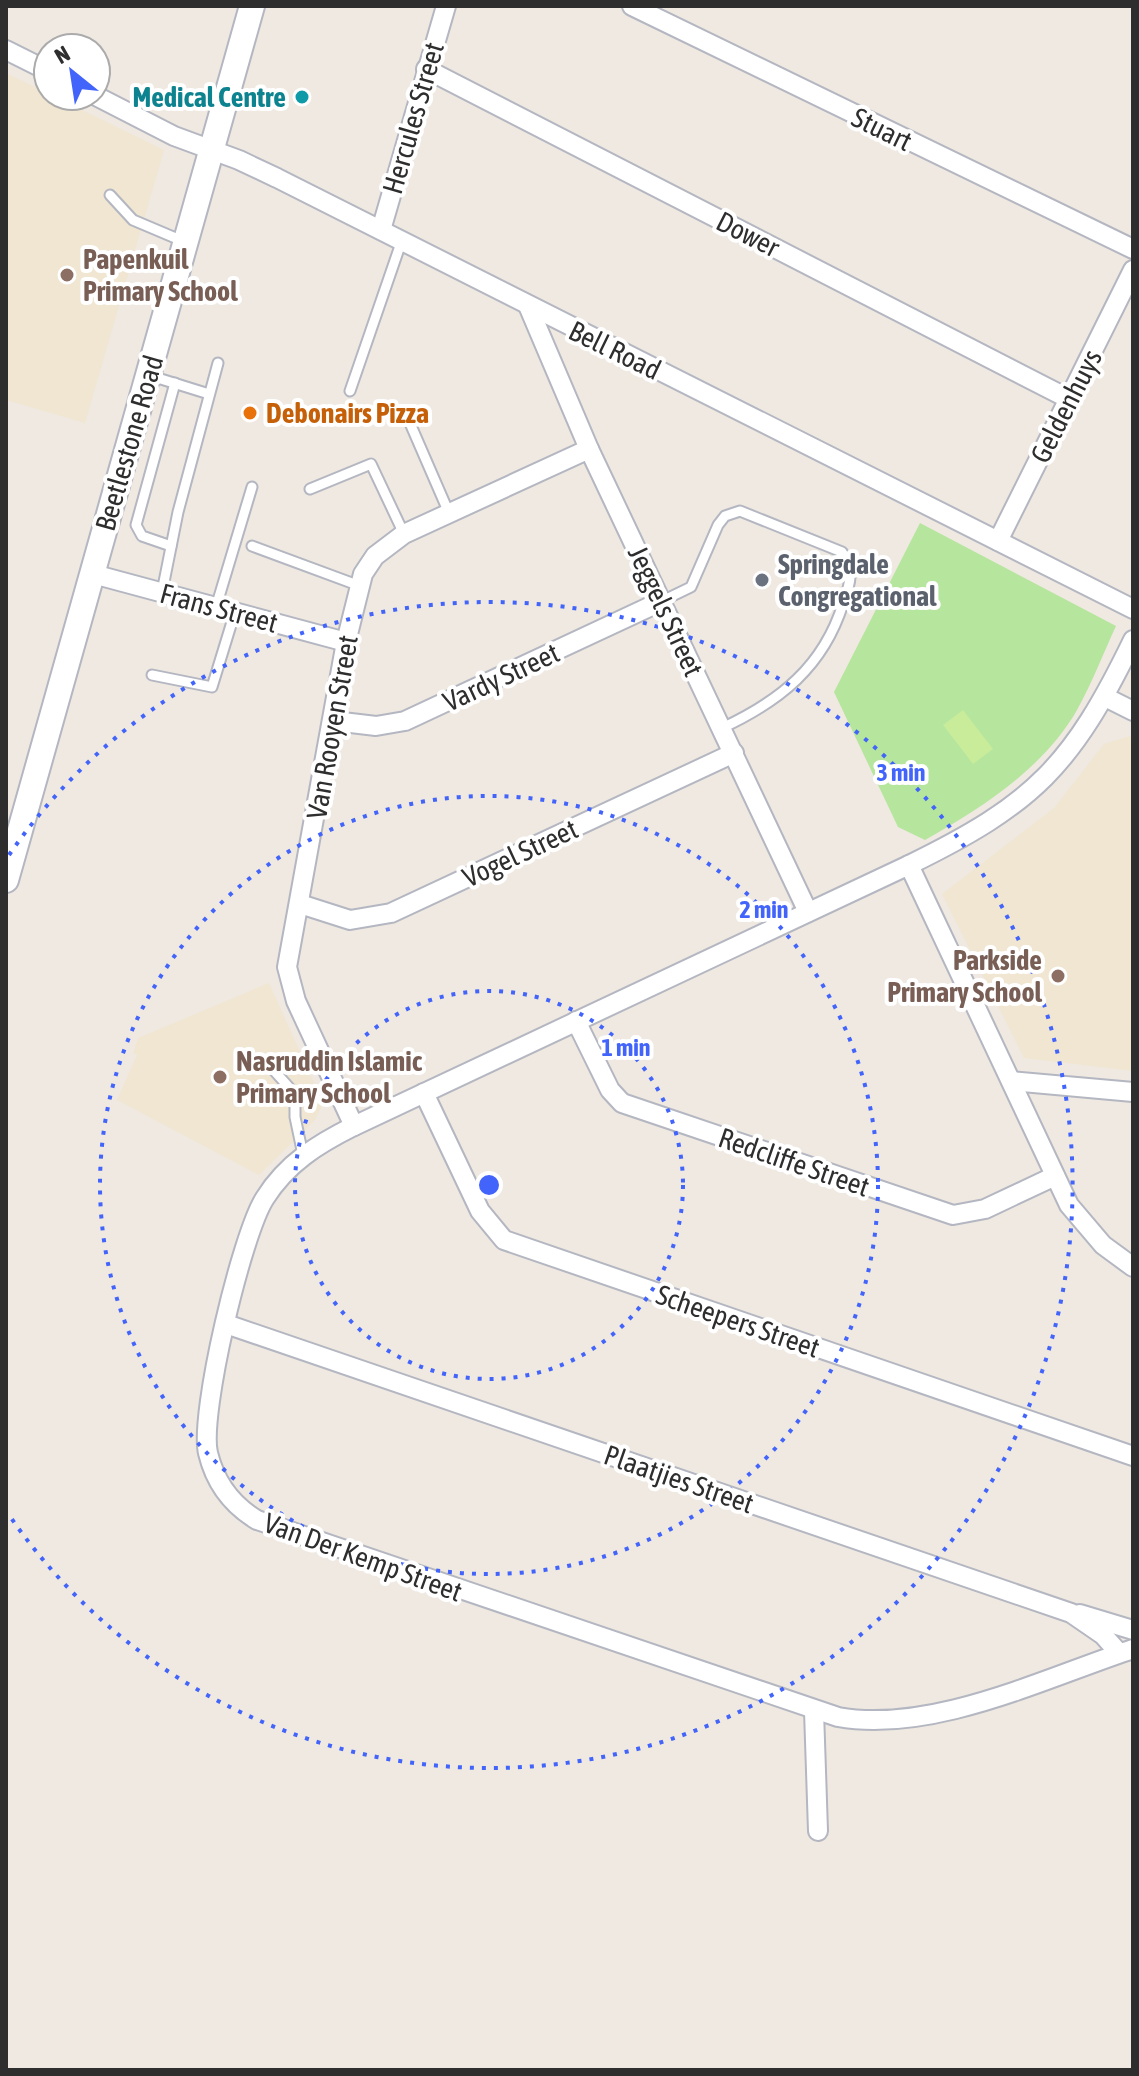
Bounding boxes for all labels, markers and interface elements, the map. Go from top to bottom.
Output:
north arrow [32,32,112,112]
street label: Hercules Street [376,39,450,197]
text: N [50,40,74,69]
place label: Medical Centre [132,81,286,113]
marker: Medical Centre [293,88,311,106]
street label: Stuart [847,101,917,157]
street label: Dower [711,205,785,264]
place label: Papenkuil Primary School [83,243,238,307]
marker: Papenkuil Primary School [58,266,76,284]
street label: Bell Road [564,314,666,386]
street label: Geldenhuys [1024,344,1108,468]
street label: Beetlestone Road [89,352,169,534]
place label: Debonairs Pizza [266,397,429,429]
marker: Debonairs Pizza [241,404,259,422]
street label: Jeggels Street [622,541,710,681]
place label: Springdale Congregational [778,548,937,612]
marker: Springdale Congregational [753,571,771,589]
street label: Frans Street [157,577,281,639]
street label: Van Rooyen Street [300,633,364,821]
street label: Vardy Street [438,636,564,718]
text: 3 min [876,759,926,786]
street label: Vogel Street [458,813,582,893]
text: 2 min [739,896,789,923]
place label: Parkside Primary School [887,944,1043,1008]
marker: Parkside Primary School [1049,967,1067,985]
text: 1 min [601,1034,651,1061]
place label: Nasruddin Islamic Primary School [236,1045,423,1109]
marker: Nasruddin Islamic Primary School [211,1068,229,1086]
street label: Redcliffe Street [714,1121,874,1203]
centre of rings [475,1171,503,1199]
street label: Scheepers Street [652,1278,824,1364]
street label: Plaatjies Street [600,1438,758,1520]
street label: Van Der Kemp Street [260,1506,466,1608]

